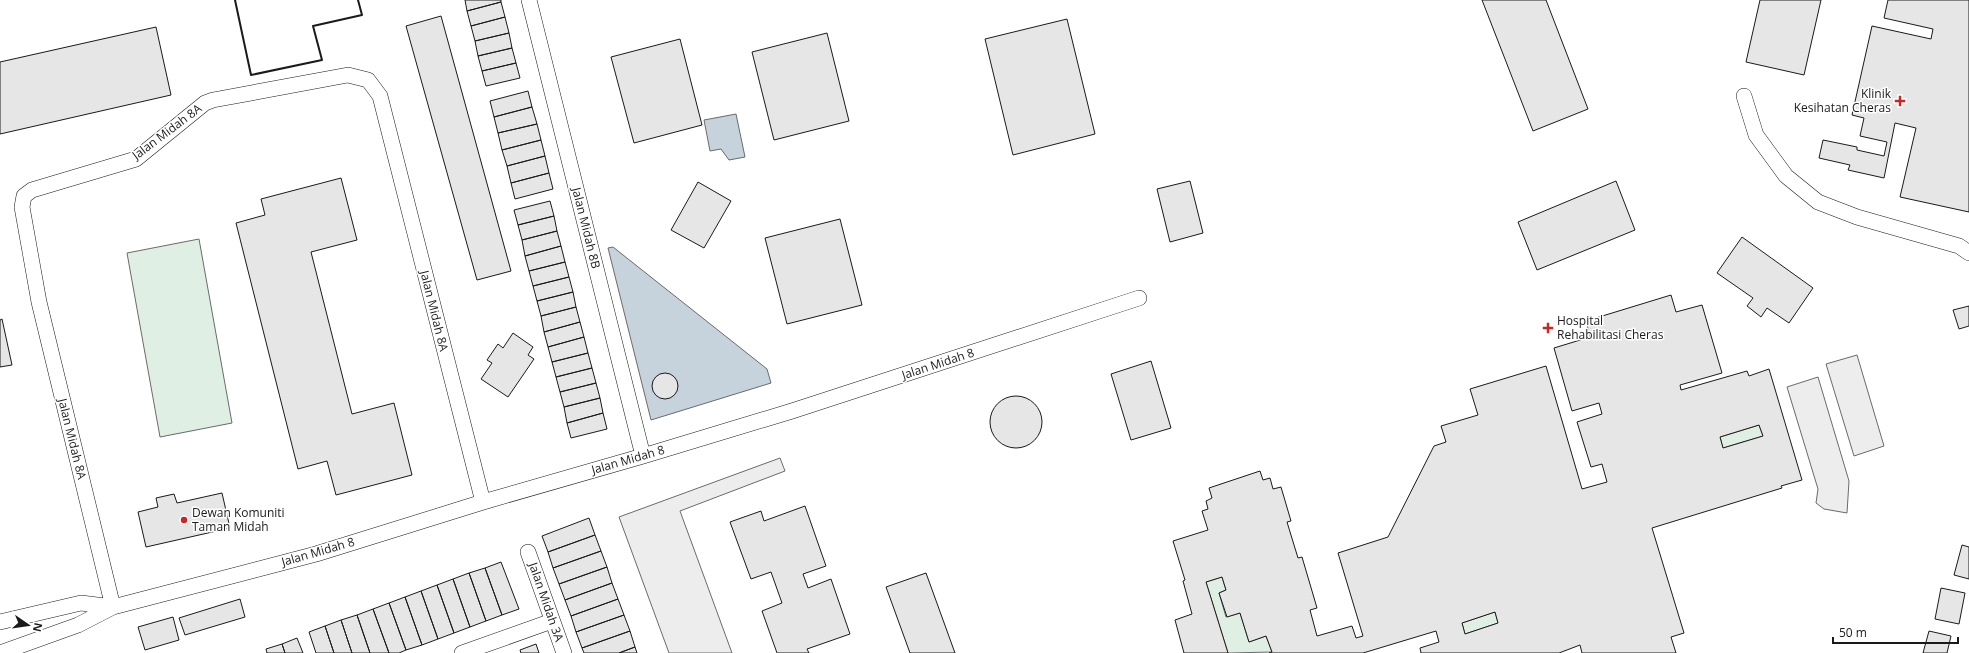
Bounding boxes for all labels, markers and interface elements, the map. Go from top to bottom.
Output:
place label: Klinik Kesihatan Cheras [1794,85,1892,116]
marker: Klinik Kesihatan Cheras [1894,95,1906,107]
street label: Jalan Midah 8A [128,100,205,164]
street label: Jalan Midah 8B [568,185,605,270]
street label: Jalan Midah 8A [416,268,453,354]
place label: Hospital Rehabilitasi Cheras [1557,312,1664,343]
marker: Hospital Rehabilitasi Cheras [1542,322,1554,334]
street label: Jalan Midah 8 [898,344,976,384]
street label: Jalan Midah 8A [54,396,91,482]
street label: Jalan Midah 8 [588,441,666,478]
place label: Dewan Komuniti Taman Midah [192,504,285,535]
marker: Dewan Komuniti Taman Midah [179,515,189,525]
street label: Jalan Midah 8 [278,533,356,570]
street label: Jalan Midah 3A [525,559,568,644]
north arrow [8,605,48,645]
scale bar [1833,619,1958,645]
text: N [30,621,47,633]
text: 50 m [1839,624,1867,641]

